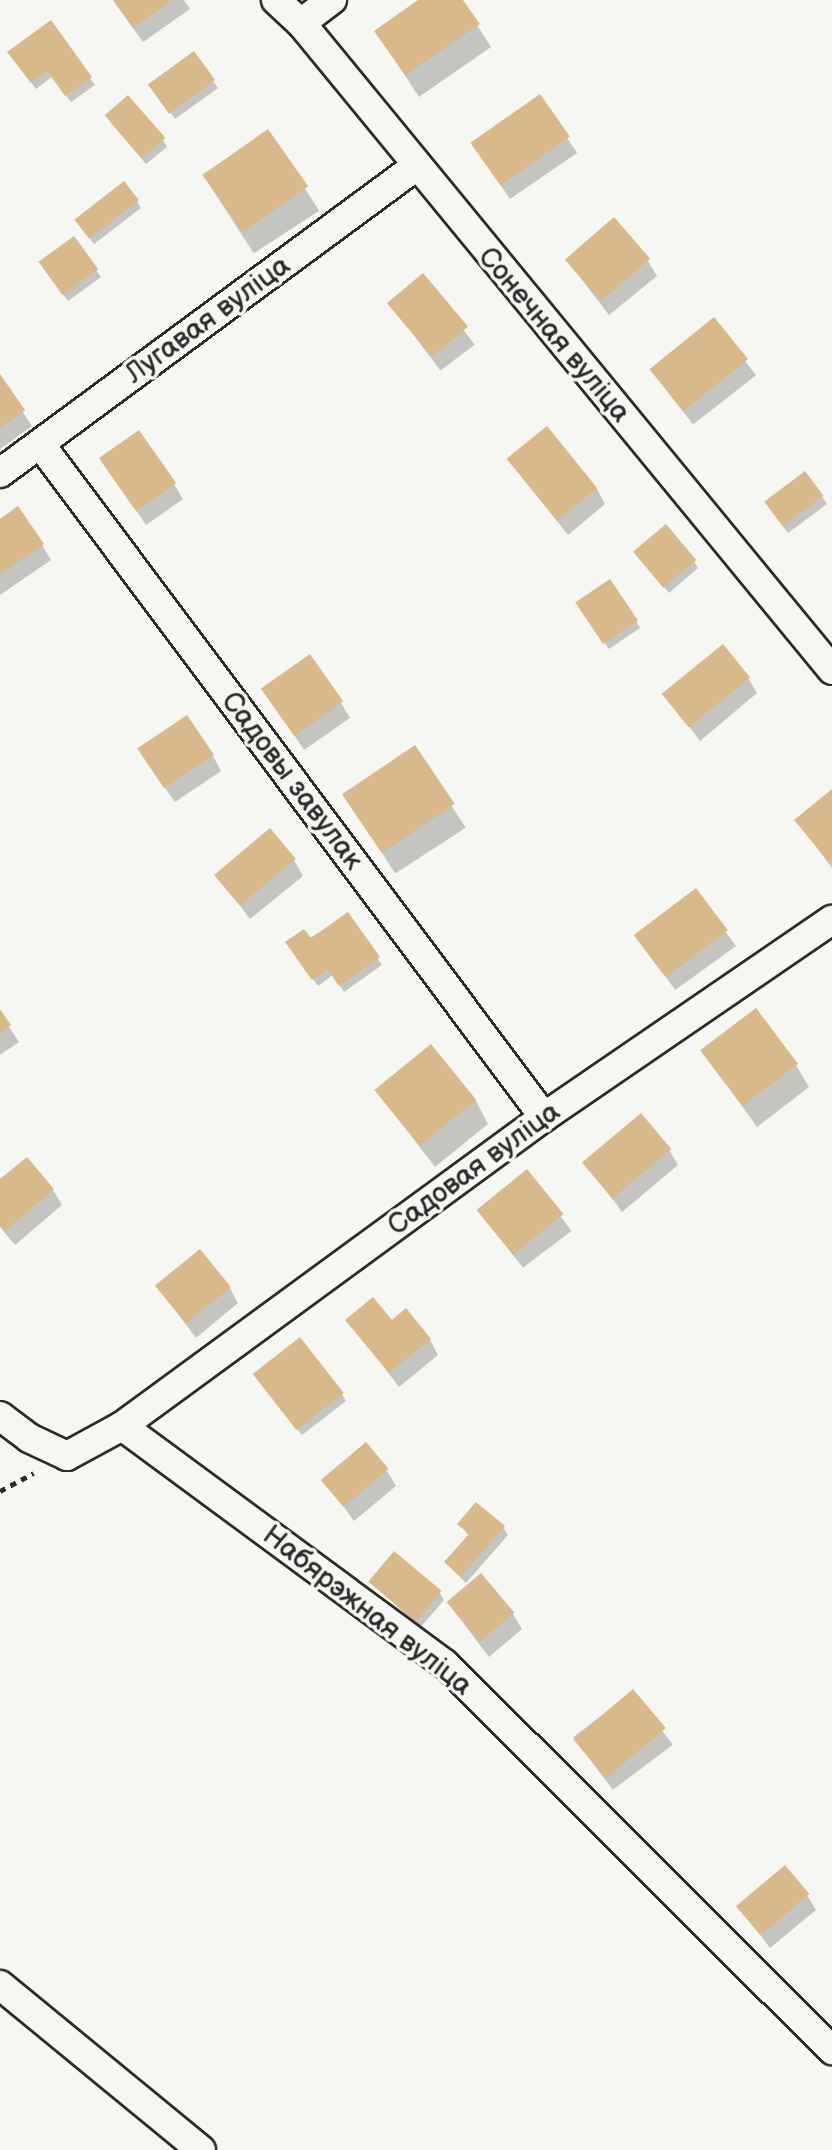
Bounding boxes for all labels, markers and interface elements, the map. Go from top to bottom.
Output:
street label: Сонечная вуліца [471,241,637,429]
street label: Лугавая вуліца [119,249,297,391]
street label: Садовы завулак [214,685,370,877]
street label: Садовая вуліца [381,1095,567,1243]
street label: Набярэжная вуліца [256,1519,478,1703]

